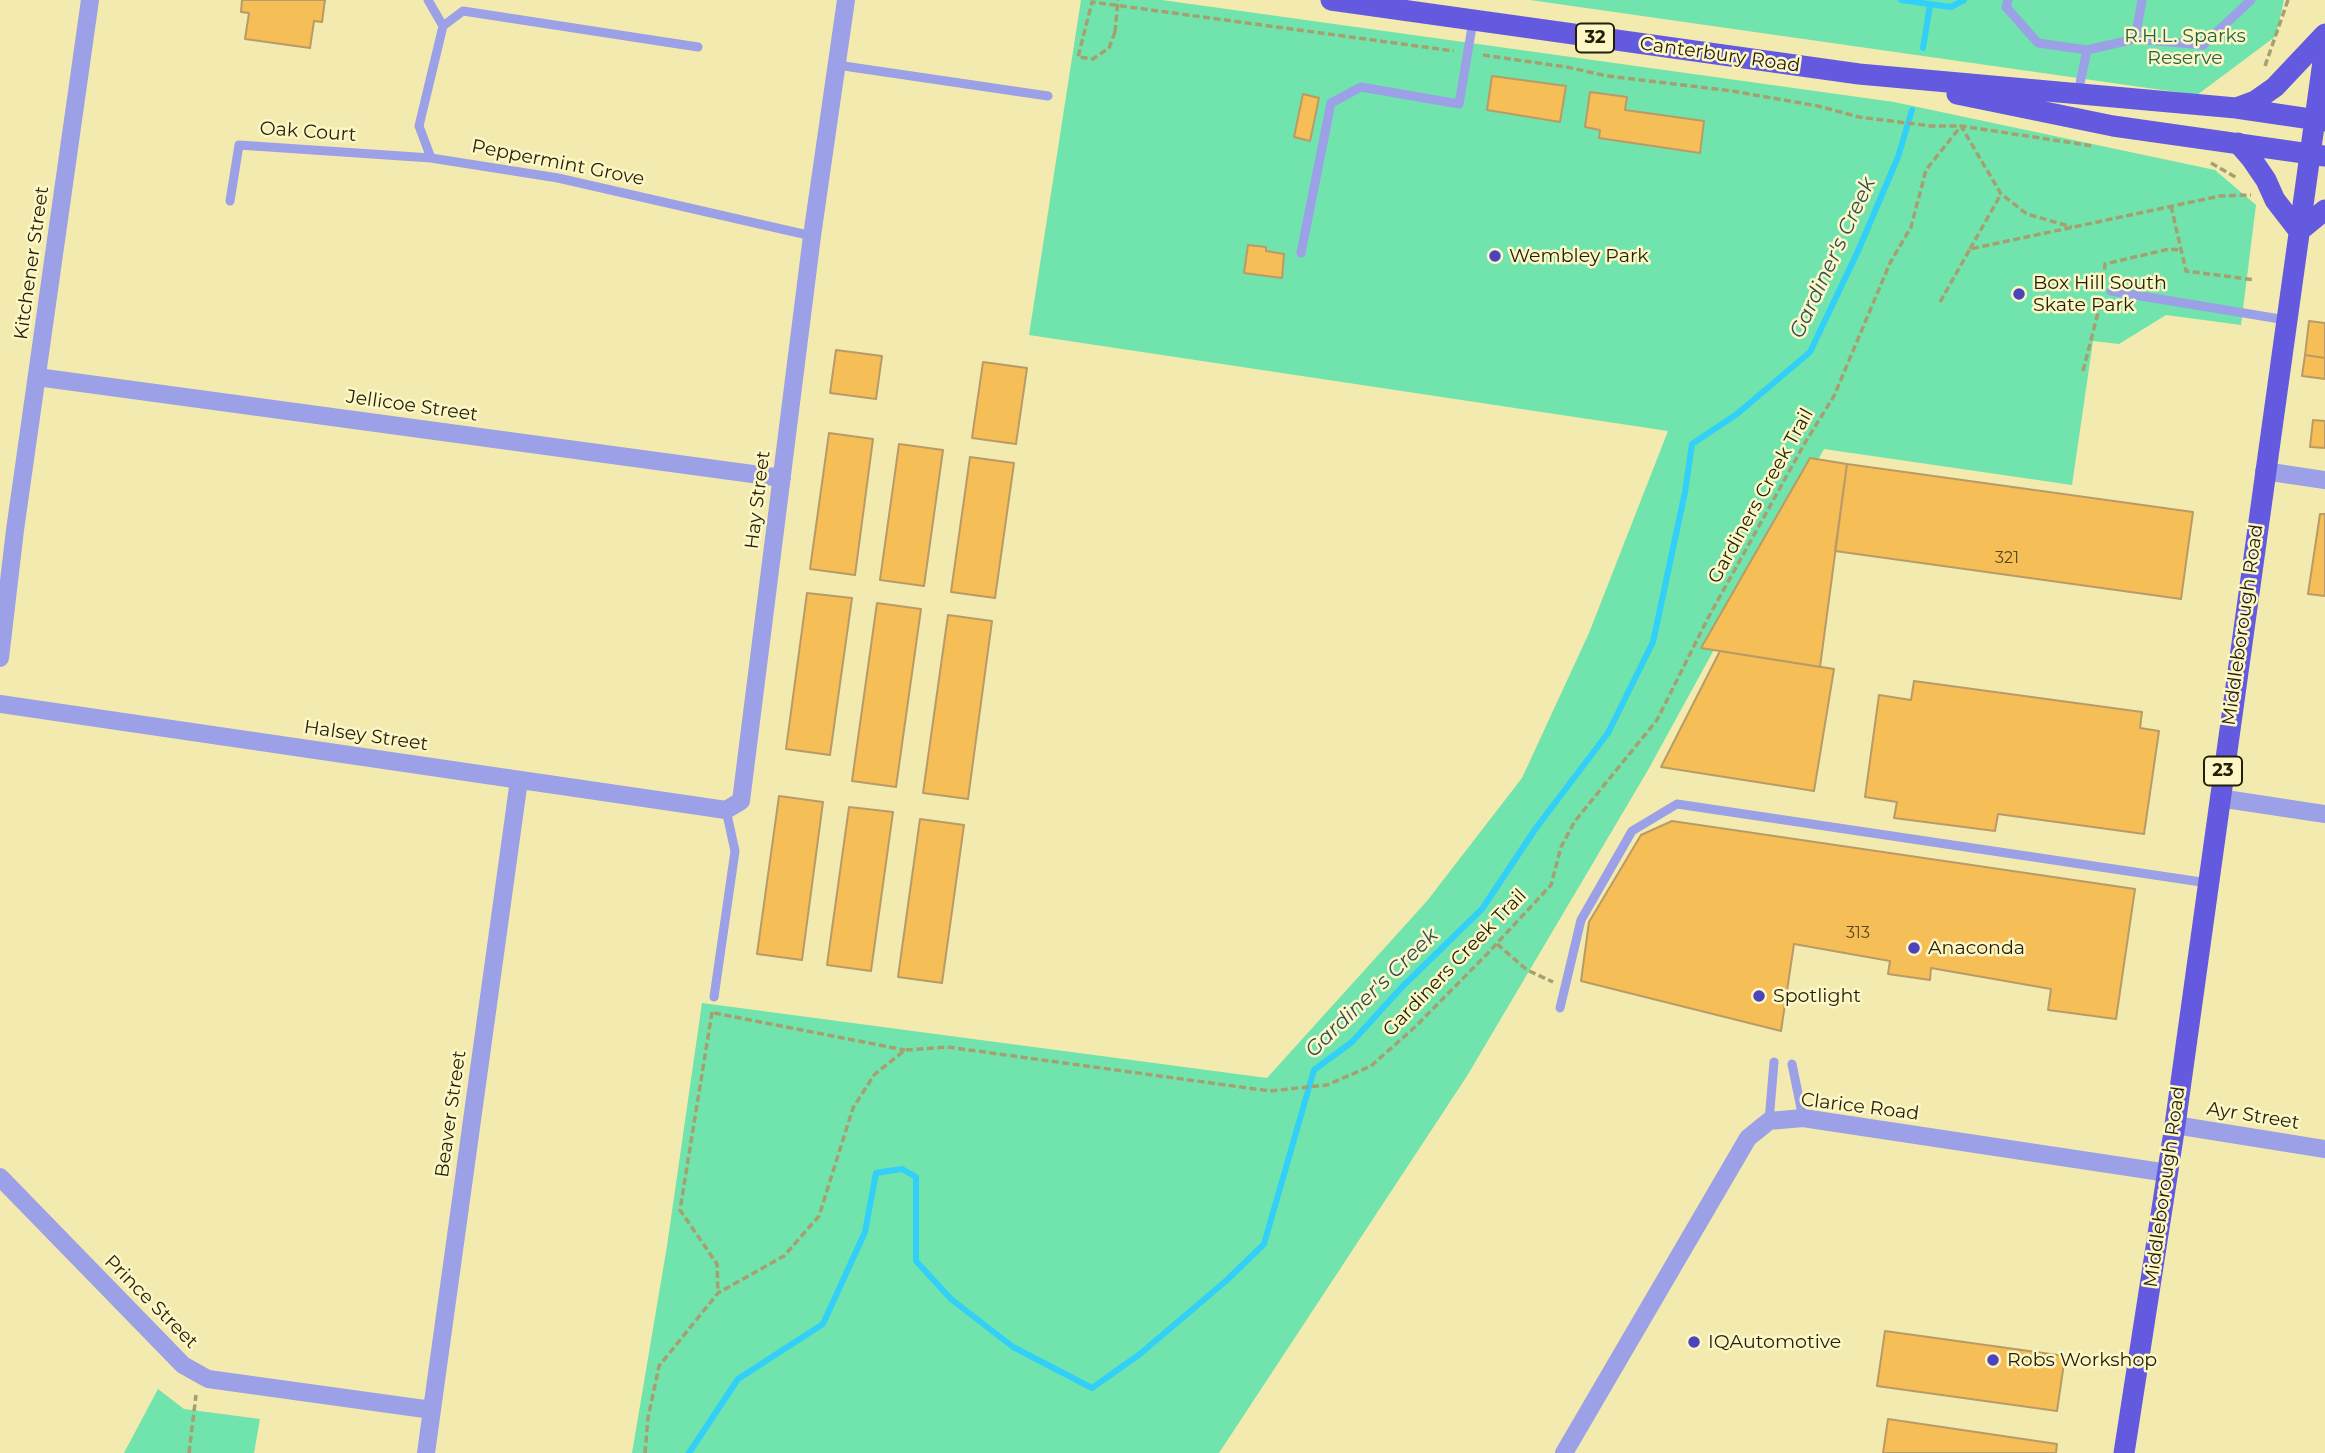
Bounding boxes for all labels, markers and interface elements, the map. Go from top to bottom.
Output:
road number: 32 [1576,24,1614,52]
park label: R.H.L. Sparks Reserve [2124,25,2246,69]
street label: Canterbury Road [1638,32,1802,78]
street label: Oak Court [259,117,357,147]
street label: Peppermint Grove [470,135,646,191]
water label: Gardiner's Creek [1785,173,1881,343]
street label: Kitchener Street [10,185,54,341]
place label: Wembley Park [1509,245,1649,267]
marker: Wembley Park [1487,248,1503,264]
place label: Box Hill South Skate Park [2033,272,2167,316]
marker: Box Hill South Skate Park [2011,286,2027,302]
street label: Jellicoe Street [345,385,479,427]
street label: Gardiners Creek Trail [1703,405,1819,587]
street label: Hay Street [741,449,775,551]
street label: Middleborough Road [2218,523,2268,727]
house number: 321 [1995,548,2019,568]
street label: Halsey Street [302,716,430,756]
road number: 23 [2204,756,2242,786]
street label: Gardiners Creek Trail [1379,884,1531,1042]
water label: Gardiner's Creek [1300,923,1444,1063]
house number: 313 [1846,923,1870,943]
place label: Anaconda [1928,937,2025,959]
marker: Anaconda [1906,940,1922,956]
place label: Spotlight [1773,985,1861,1007]
marker: Spotlight [1751,988,1767,1004]
street label: Beaver Street [431,1049,471,1179]
street label: Middleborough Road [2140,1085,2190,1289]
street label: Clarice Road [1800,1088,1920,1126]
street label: Ayr Street [2205,1097,2301,1135]
street label: Prince Street [99,1250,203,1354]
place label: IQAutomotive [1708,1331,1841,1353]
marker: IQAutomotive [1686,1334,1702,1350]
place label: Robs Workshop [2007,1349,2157,1371]
marker: Robs Workshop [1985,1352,2001,1368]

